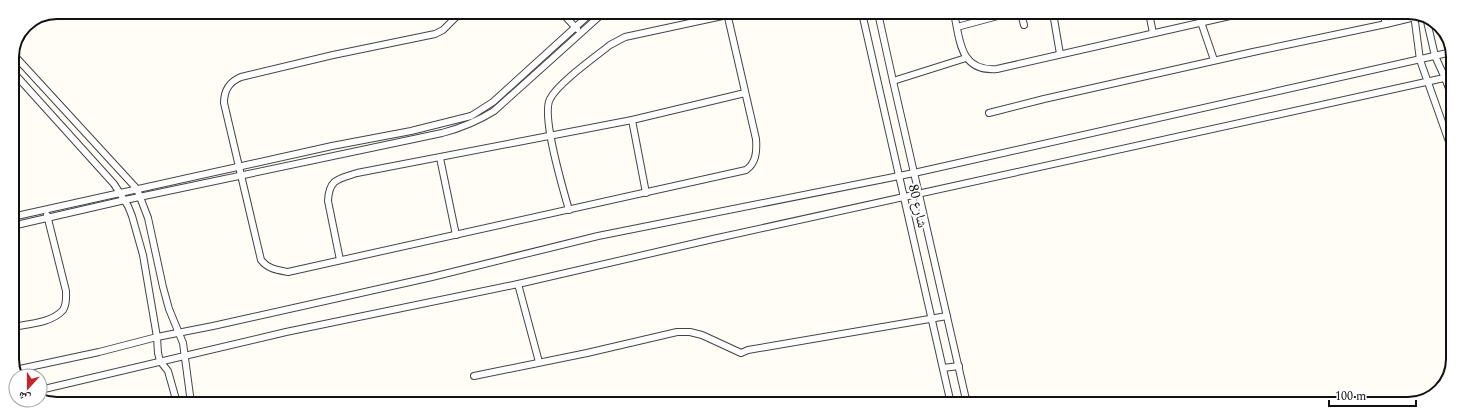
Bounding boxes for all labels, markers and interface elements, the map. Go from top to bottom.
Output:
street label: شارع 80 [903,182,933,230]
north arrow [8,368,48,408]
scale bar [1329,382,1416,408]
text: ش [16,387,33,407]
text: 100 m [1335,387,1366,406]

